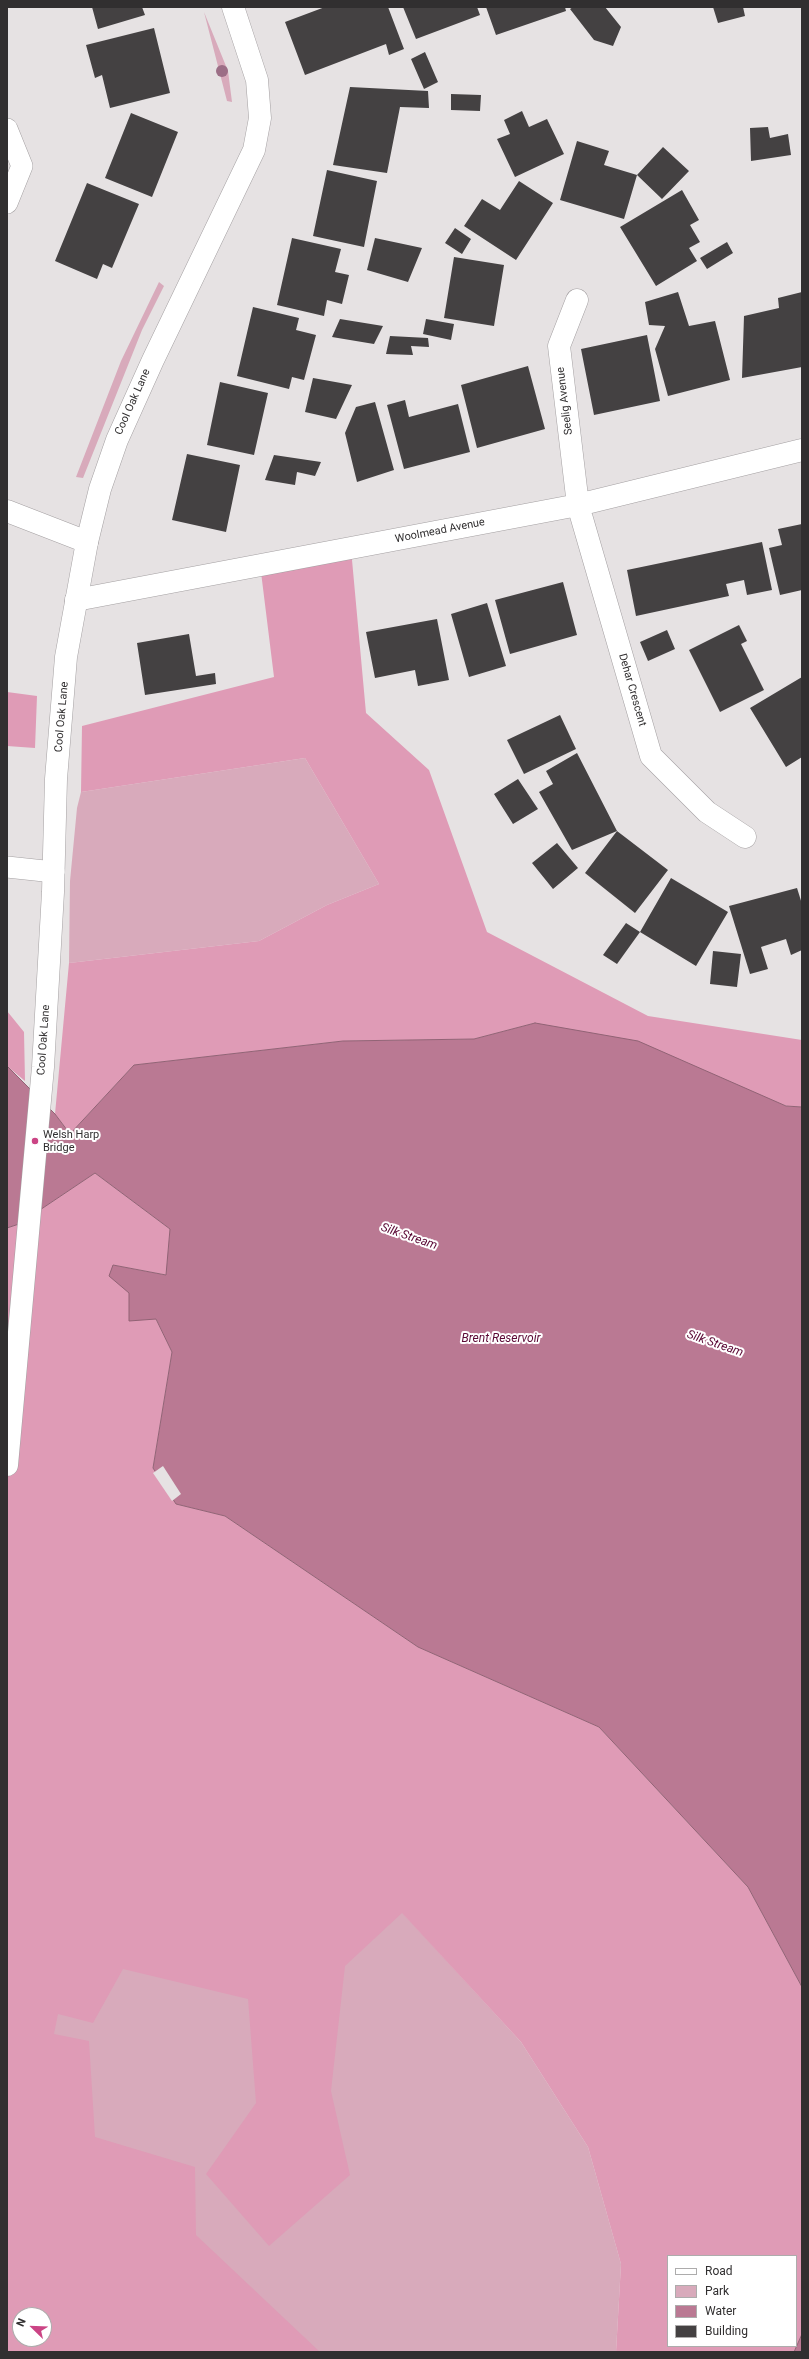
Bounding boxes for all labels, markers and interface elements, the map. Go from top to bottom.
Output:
street label: Seelig Avenue [554,366,576,436]
street label: Cool Oak Lane [113,367,153,437]
street label: Woolmead Avenue [394,516,486,546]
street label: Dehar Crescent [615,652,649,728]
street label: Cool Oak Lane [52,681,72,753]
street label: Cool Oak Lane [35,1004,53,1076]
place label: Welsh Harp Bridge [43,1128,99,1154]
marker: Welsh Harp Bridge [30,1136,40,1146]
water label: Silk Stream [379,1221,439,1253]
water label: Silk Stream [685,1328,745,1360]
water label: Brent Reservoir [462,1332,540,1346]
legend [667,2255,797,2347]
text: Road [705,2264,733,2278]
text: Park [705,2284,729,2298]
text: Water [705,2304,736,2318]
north arrow [12,2307,52,2347]
text: N [14,2316,29,2329]
text: Building [705,2324,748,2338]

